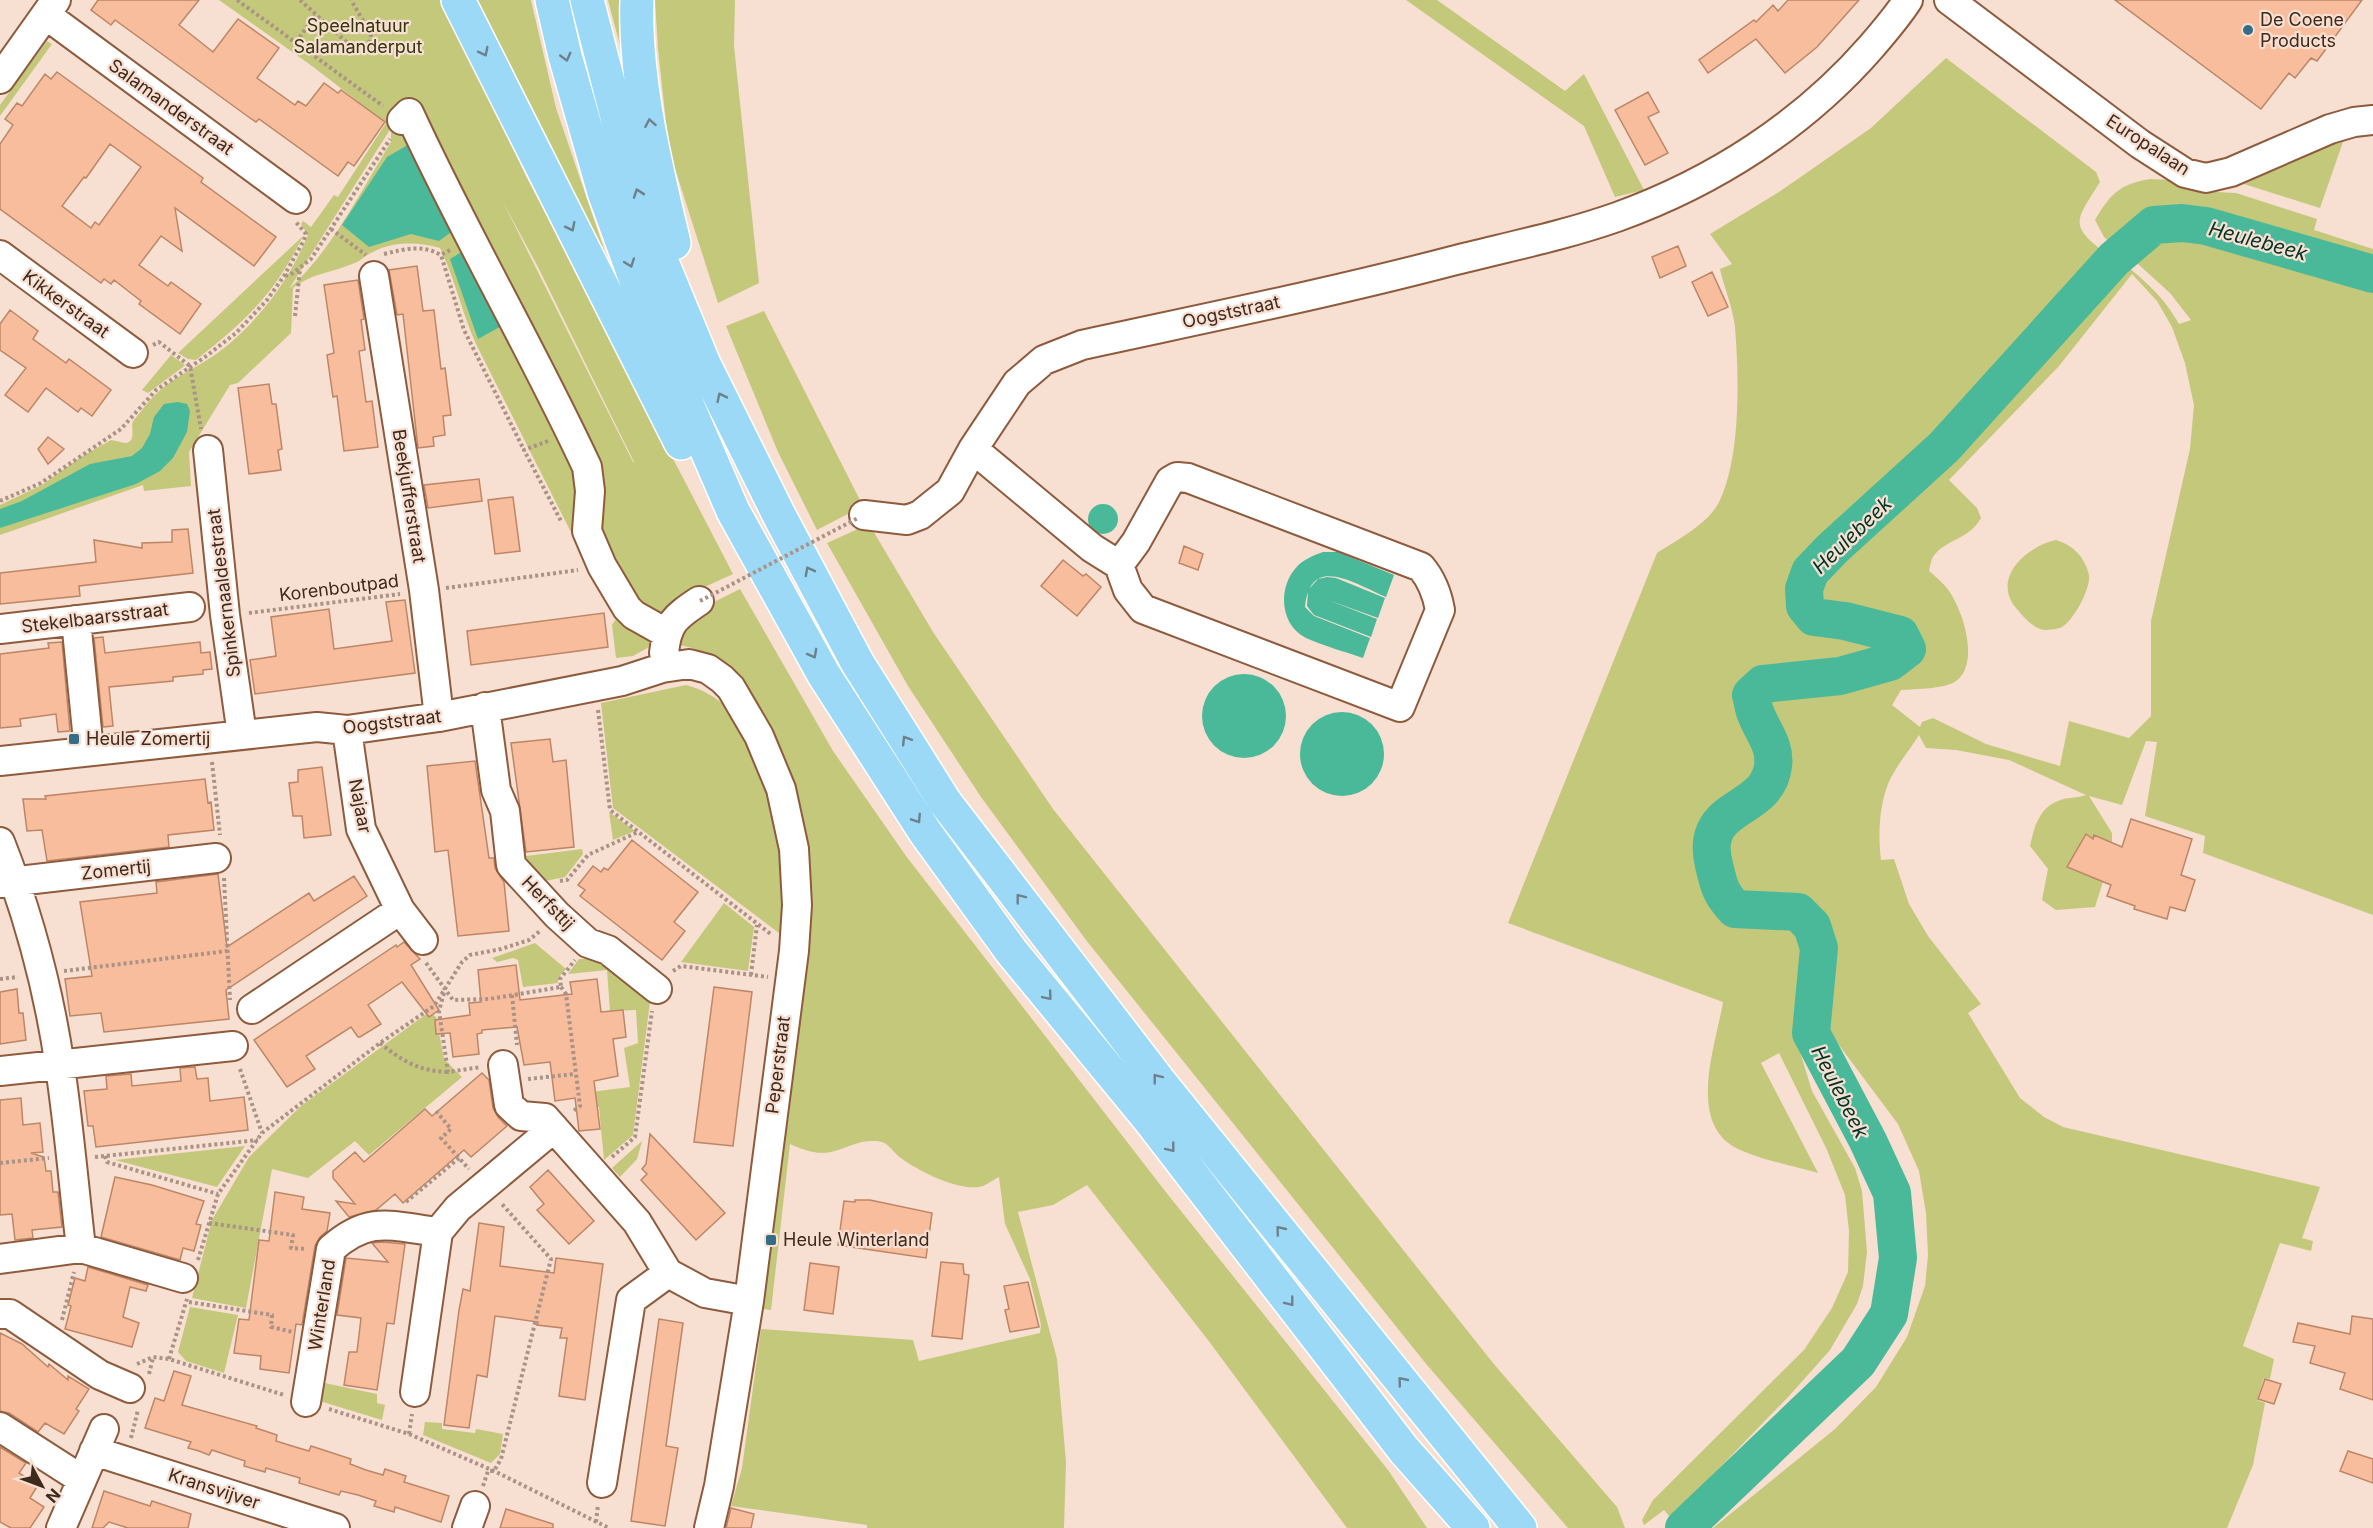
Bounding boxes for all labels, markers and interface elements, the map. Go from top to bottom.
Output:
place label: De Coene Products [2260,9,2344,51]
park label: Speelnatuur Salamanderput [294,15,422,57]
marker: De Coene Products [2241,23,2255,37]
one-way arrow [477,46,488,57]
one-way arrow [559,51,571,62]
street label: Salamanderstraat [105,54,238,159]
street label: Europalaan [2103,110,2194,179]
one-way arrow [644,119,656,128]
one-way arrow [632,188,645,199]
water label: Heulebeek [2206,216,2311,266]
one-way arrow [564,220,576,231]
one-way arrow [623,257,635,268]
street label: Kikkerstraat [19,265,114,342]
street label: Oogststraat [1180,291,1282,332]
one-way arrow [716,393,728,404]
street label: Beekjufferstraat [389,427,430,564]
water label: Heulebeek [1807,491,1897,579]
street label: Spinkernaaldestraat [203,508,244,679]
one-way arrow [805,567,816,577]
street label: Korenboutpad [278,570,400,605]
street label: Stekelbaarsstraat [20,598,170,637]
one-way arrow [805,648,817,658]
street label: Oogststraat [341,705,442,738]
place label: Heule Zomertij [86,728,210,749]
marker: Heule Zomertij [67,732,81,746]
one-way arrow [902,736,913,747]
street label: Najaar [345,777,376,835]
one-way arrow [909,813,921,823]
street label: Zomertij [80,855,152,884]
street label: Herfsttij [518,871,579,934]
one-way arrow [1016,894,1027,905]
one-way arrow [1041,989,1052,1000]
street label: Peperstraat [761,1015,794,1115]
water label: Heulebeek [1806,1042,1874,1143]
one-way arrow [1154,1074,1165,1085]
one-way arrow [1164,1141,1175,1152]
one-way arrow [1276,1226,1287,1237]
place label: Heule Winterland [783,1229,930,1250]
marker: Heule Winterland [764,1233,778,1247]
street label: Winterland [304,1258,339,1352]
one-way arrow [1283,1295,1294,1306]
one-way arrow [1399,1377,1410,1388]
north arrow [12,1456,72,1516]
street label: Kransvijver [166,1464,263,1513]
text: N [42,1485,65,1507]

